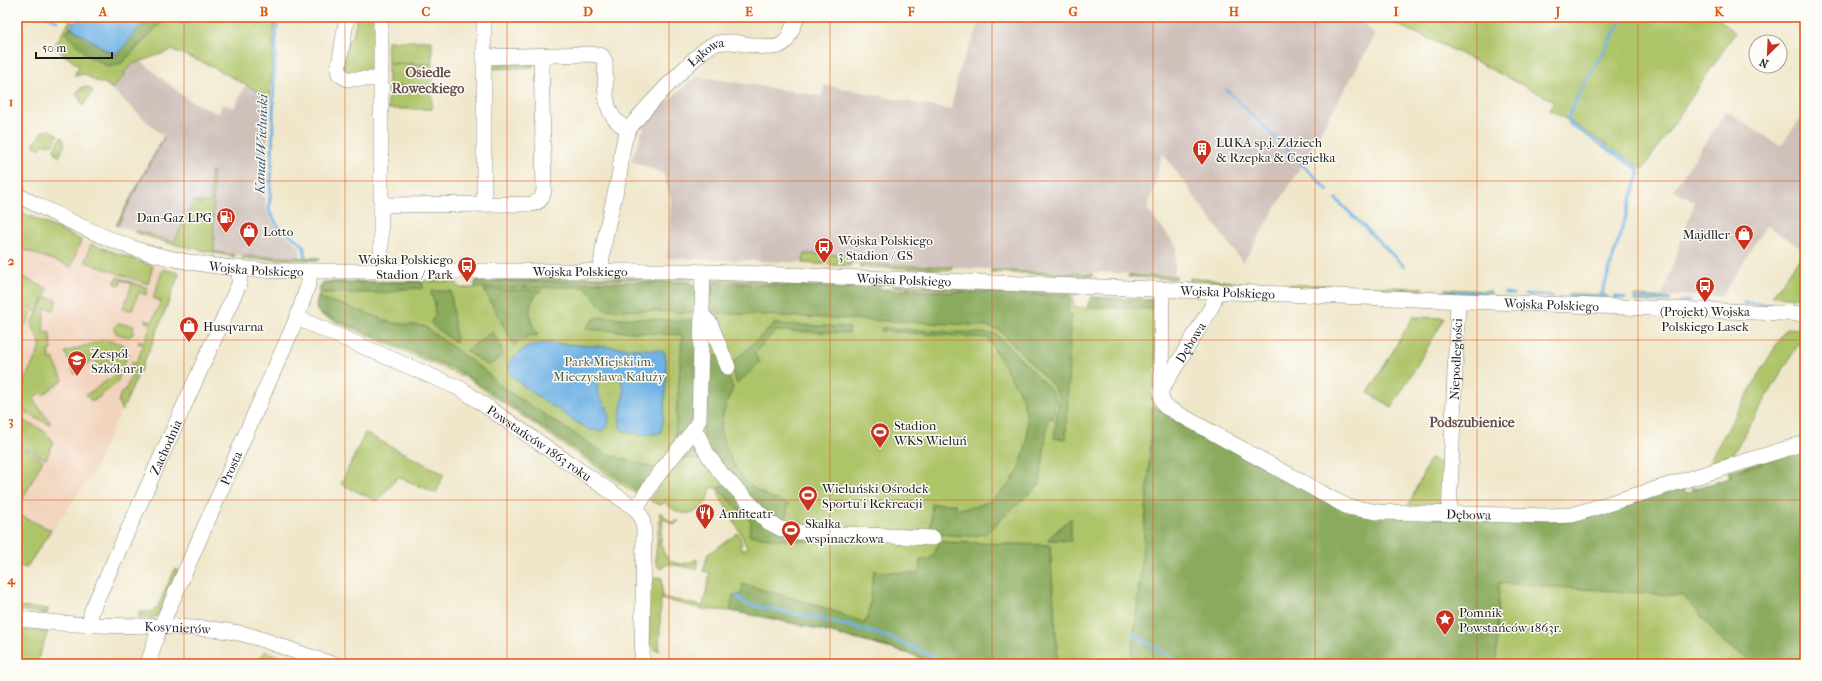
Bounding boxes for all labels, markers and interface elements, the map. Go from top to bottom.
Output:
text: A [98,4,108,19]
text: B [260,4,269,19]
text: C [422,4,431,19]
text: D [583,4,593,19]
text: E [745,4,753,19]
text: F [907,4,915,19]
text: G [1068,4,1078,19]
text: H [1229,4,1240,19]
text: I [1393,4,1399,19]
text: J [1554,4,1561,20]
text: K [1714,4,1725,19]
scale bar [36,34,112,60]
north arrow [1748,34,1788,74]
street label: Łąkowa [685,35,726,70]
text: 50 m [42,41,66,55]
text: N [1757,55,1771,70]
district label: Osiedle Roweckiego [392,64,464,97]
water label: Kanał Wieluński [251,93,272,195]
text: 1 [9,94,14,109]
place label: LUKA sp.j. Zdziech & Rzepka & Cegiełka [1216,135,1336,165]
building icon: LUKA sp.j. Zdziech & Rzepka & Cegiełka [1191,138,1213,166]
fuel station icon: Dan-Gaz LPG [215,206,237,234]
place label: Dan-Gaz LPG [137,210,212,225]
shop icon: Lotto [238,220,260,248]
shop icon: Majdller [1733,223,1755,251]
place label: Lotto [263,224,294,239]
place label: Majdller [1683,227,1730,242]
place label: Wojska Polskiego 3 Stadion / GS [837,233,933,263]
bus stop icon: Wojska Polskiego 3 Stadion / GS [813,236,835,264]
place label: Wojska Polskiego Stadion / Park [357,252,453,282]
text: 2 [8,253,15,268]
bus stop icon: Wojska Polskiego Stadion / Park [456,255,478,283]
street label: Wojska Polskiego [207,258,304,279]
street label: Wojska Polskiego [532,264,628,279]
street label: Wojska Polskiego [855,271,952,289]
bus stop icon: (Projekt) Wojska Polskiego Lasek [1694,275,1716,303]
street label: Wojska Polskiego [1179,283,1276,302]
street label: Wojska Polskiego [1503,295,1600,314]
place label: (Projekt) Wojska Polskiego Lasek [1660,304,1751,334]
shop icon: Husqvarna [178,315,200,343]
street label: Niepodległości [1447,318,1465,400]
place label: Husqvarna [203,319,265,334]
street label: Dębowa [1173,319,1209,366]
place label: Zespół Szkół nr 1 [91,346,143,376]
school or university icon: Zespół Szkół nr 1 [66,349,88,377]
park label: Park Miejski im. Mieczysława Kałuży [553,354,666,384]
street label: Powstańców 1863 roku [484,402,595,485]
text: 3 [8,413,14,429]
district label: Podszubienice [1429,414,1515,431]
street label: Zachodnia [147,416,185,477]
place label: Stadion WKS Wieluń [893,418,967,448]
sports icon: Stadion WKS Wieluń [869,421,891,449]
street label: Prosta [217,448,246,487]
place label: Wieluński Ośrodek Sportu i Rekreacji [821,481,929,511]
sports icon: Wieluński Ośrodek Sportu i Rekreacji [797,484,819,512]
restaurant icon: Amfiteatr [694,502,716,530]
place label: Amfiteatr [718,506,773,521]
street label: Dębowa [1446,507,1492,523]
place label: Skałka wspinaczkowa [804,516,885,546]
sports icon: Skałka wspinaczkowa [780,519,802,547]
text: 4 [6,572,16,588]
place label: Pomnik Powstańców 1863r. [1459,605,1561,635]
place icon: Pomnik Powstańców 1863r. [1434,608,1456,636]
street label: Kosynierów [144,619,212,637]

